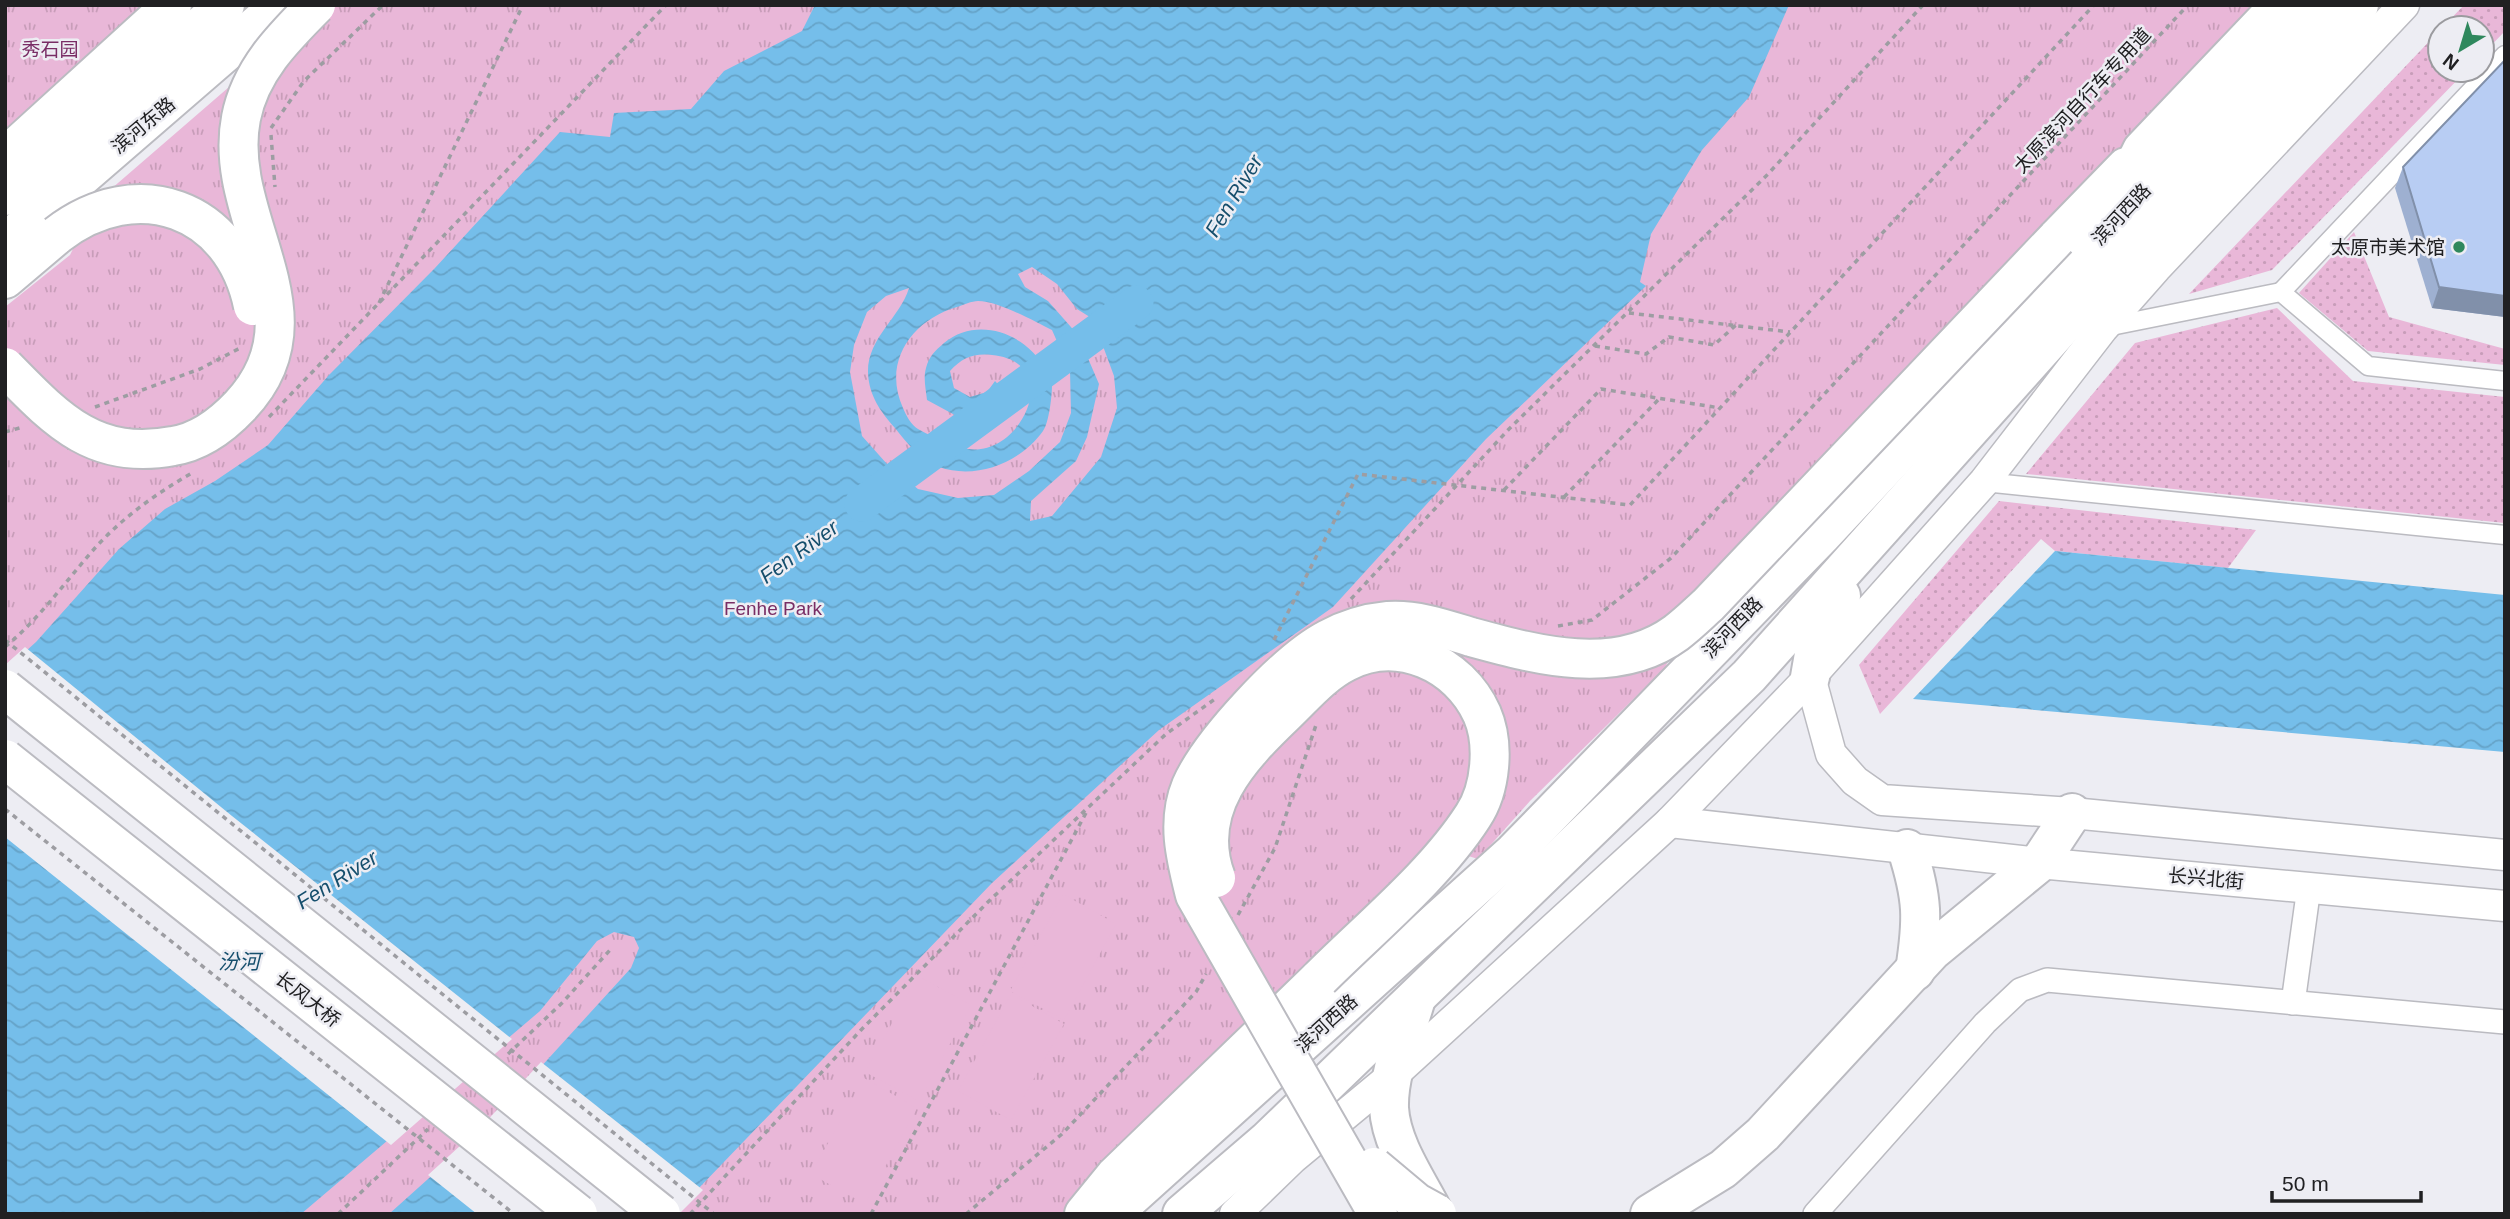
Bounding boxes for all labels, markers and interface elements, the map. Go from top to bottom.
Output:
north arrow [2426,14,2496,84]
street label: 太原滨河自行车专用道 [2010,24,2155,177]
park label: 秀石园 [21,39,79,60]
text: N [2439,50,2463,75]
street label: 滨河东路 [107,93,179,158]
water label: Fen River [1200,150,1267,241]
street label: 滨河西路 [2088,179,2155,249]
place label: 太原市美术馆 [2331,237,2445,258]
marker: 太原市美术馆 [2451,239,2467,255]
water label: Fen River [755,515,843,588]
street label: 滨河西路 [1698,593,1766,662]
park label: Fenhe Park [724,598,823,619]
water label: Fen River [292,845,382,913]
street label: 长兴北街 [2167,865,2245,892]
water label: 汾河 [218,950,264,973]
street label: 长风大桥 [271,968,344,1031]
street label: 滨河西路 [1291,990,1362,1057]
scale bar [2272,1160,2421,1204]
text: 50 m [2282,1172,2329,1195]

